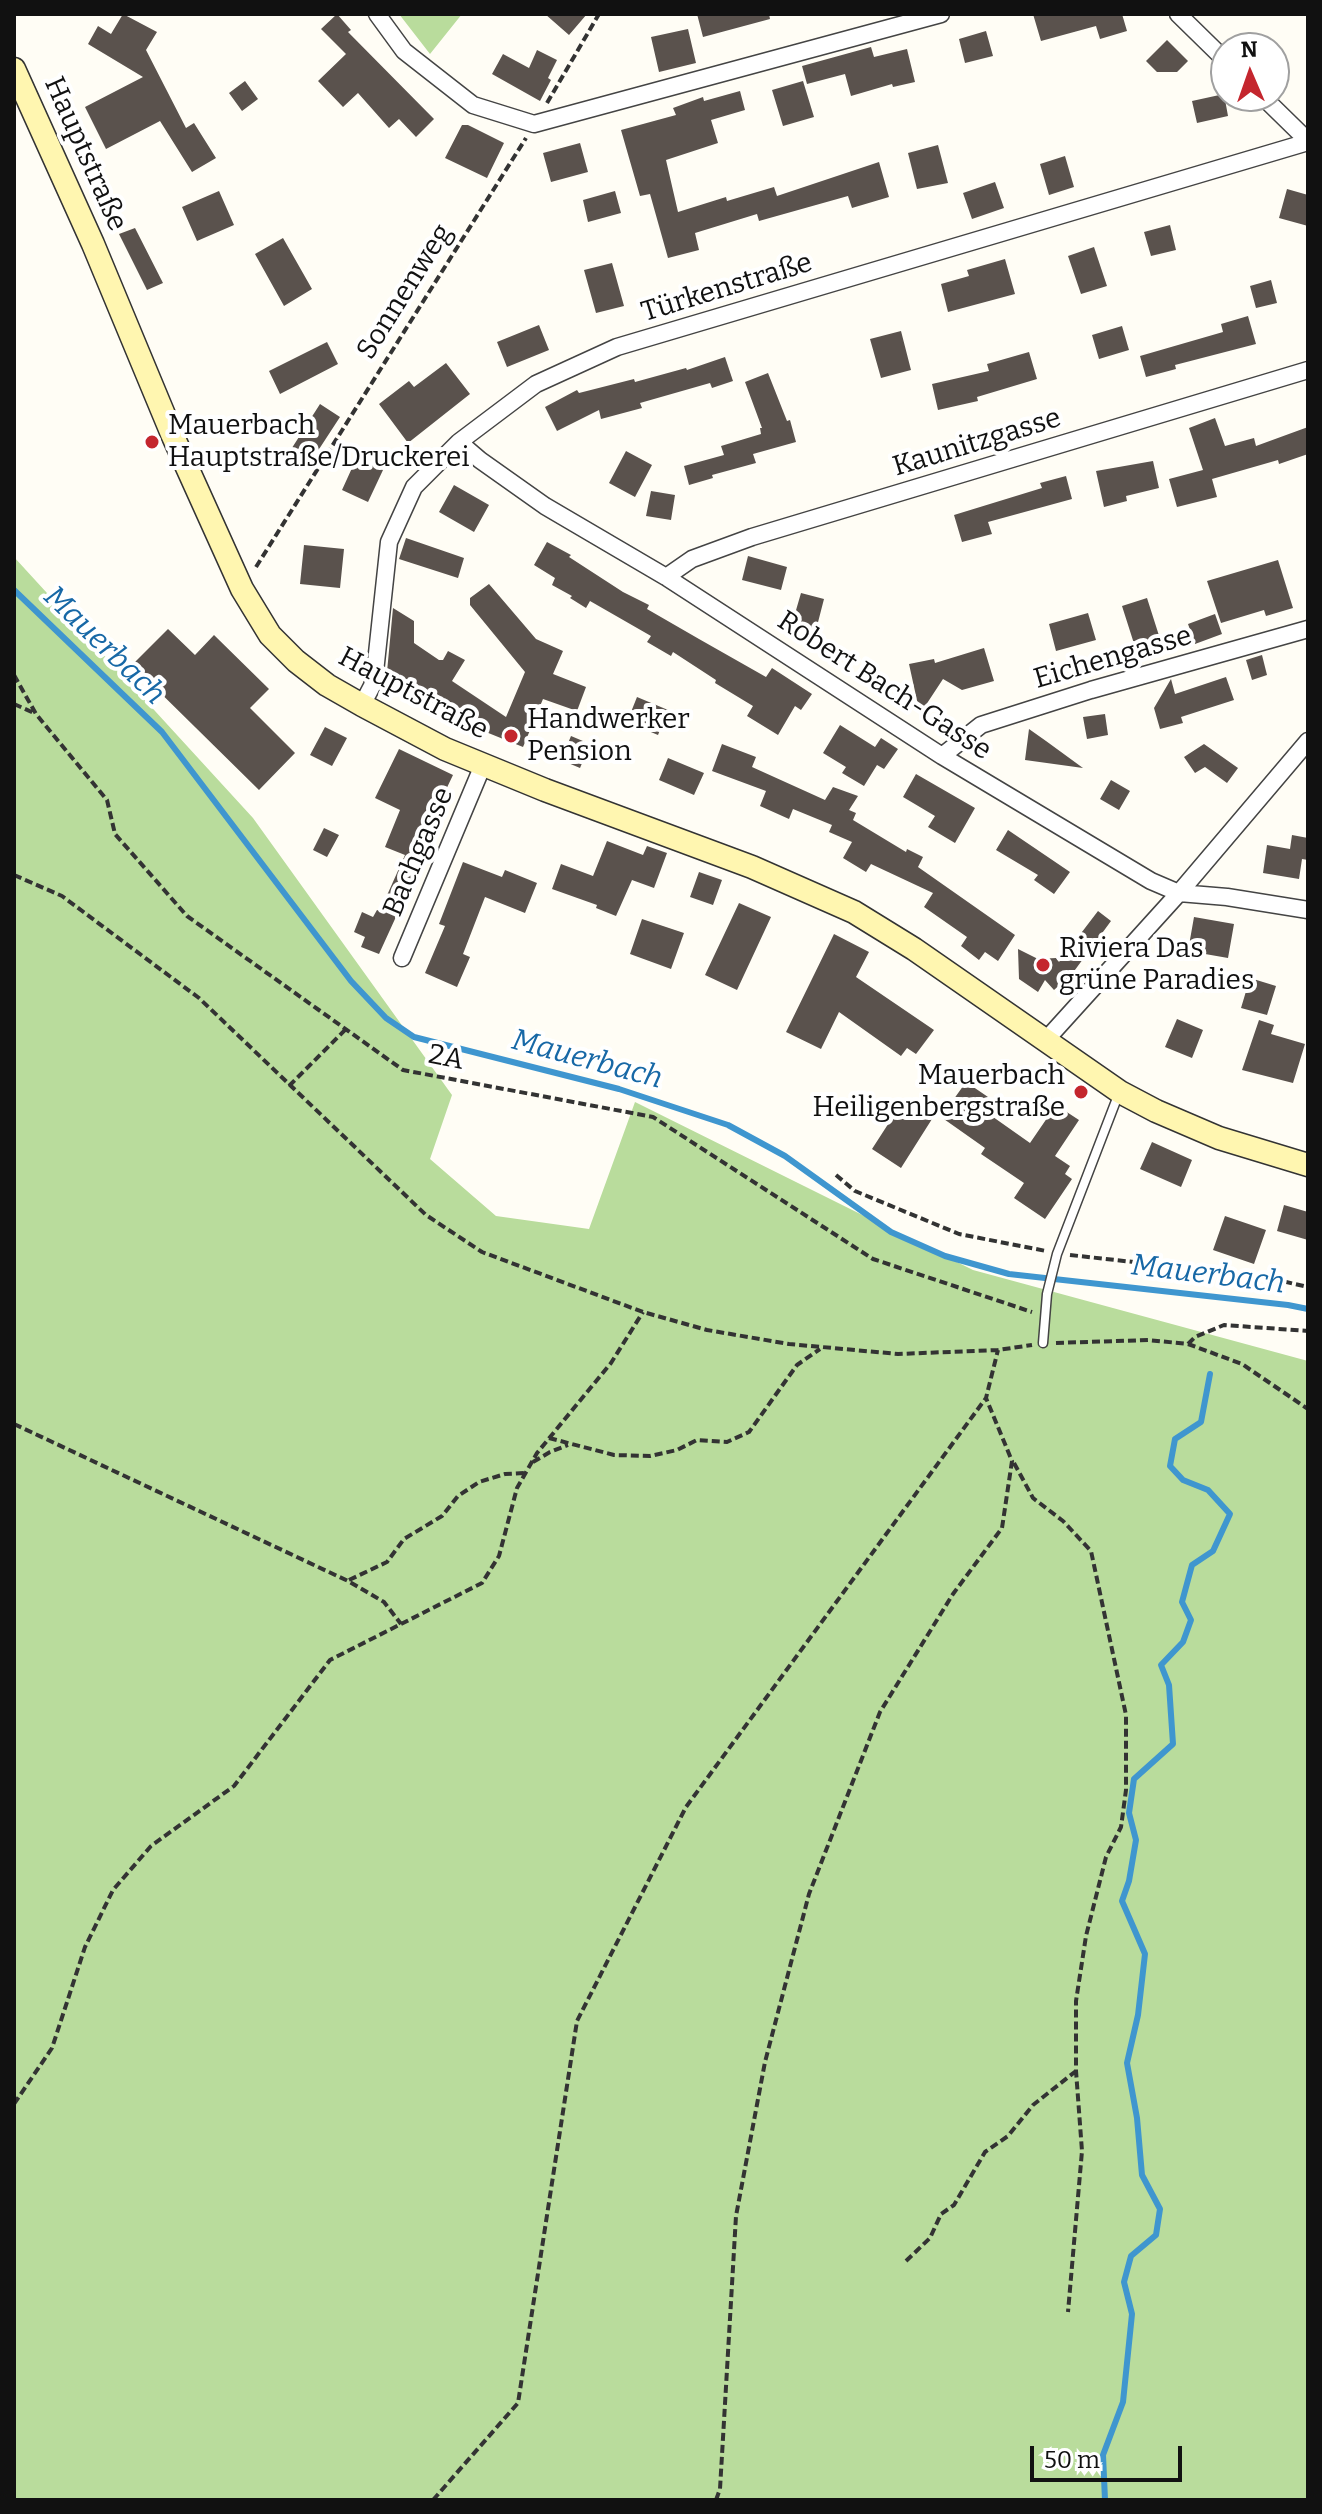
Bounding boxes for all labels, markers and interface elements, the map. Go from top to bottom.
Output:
north arrow [1210,32,1290,112]
text: N [1240,36,1258,63]
street label: Hauptstraße [36,72,134,236]
street label: Sonnenweg [350,218,460,366]
street label: Türkenstraße [638,246,816,330]
street label: Kaunitzgasse [889,402,1065,484]
place label: Mauerbach Hauptstraße/Druckerei [168,409,470,475]
marker: Mauerbach Hauptstraße/Druckerei [143,433,161,451]
water label: Mauerbach [36,579,172,713]
street label: Robert Bach-Gasse [771,604,997,768]
street label: Eichengasse [1030,619,1196,697]
street label: Hauptstraße [332,641,494,747]
place label: Handwerker Pension [527,703,690,769]
marker: Handwerker Pension [502,727,520,745]
street label: Bachgasse [377,783,461,921]
place label: Riviera Das grüne Paradies [1059,932,1254,998]
marker: Riviera Das grüne Paradies [1034,956,1052,974]
water label: Mauerbach [508,1023,666,1097]
street label: 2A [426,1038,466,1078]
place label: Mauerbach Heiligenbergstraße [812,1059,1065,1125]
marker: Mauerbach Heiligenbergstraße [1072,1083,1090,1101]
water label: Mauerbach [1129,1248,1287,1302]
scale bar [1034,2430,1186,2480]
text: 50 m [1044,2446,1100,2474]

